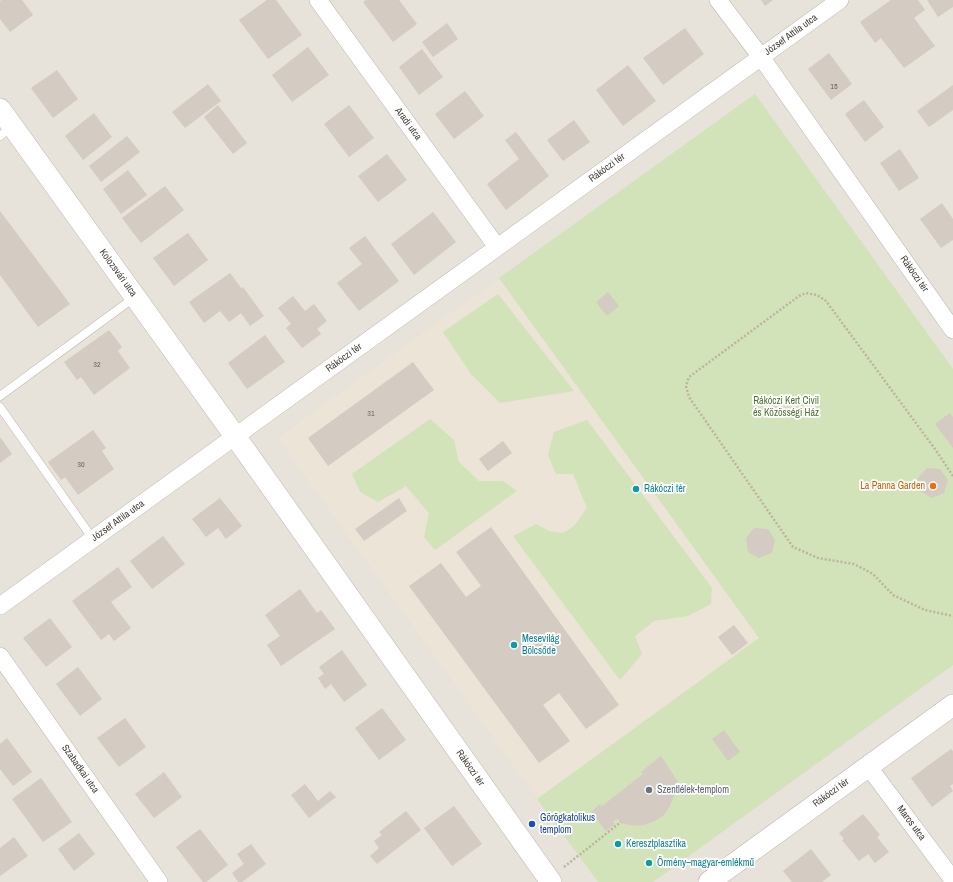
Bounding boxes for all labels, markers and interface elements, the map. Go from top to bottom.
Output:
street label: József Attila utca [762,12,820,58]
house number: 15 [830,82,838,92]
street label: Aradi utca [392,105,424,143]
street label: Rákóczi tér [587,151,627,185]
street label: Kolozsvári utca [97,247,139,299]
street label: Rákóczi tér [897,254,931,294]
street label: Rákóczi tér [324,341,364,375]
house number: 32 [93,360,101,370]
park label: Rákóczi Kert Civil és Közösségi Ház [753,395,819,418]
house number: 31 [367,409,375,419]
house number: 30 [77,460,85,470]
place label: La Panna Garden [860,480,925,492]
marker: La Panna Garden [928,481,938,491]
place label: Rákóczi tér [644,483,685,495]
marker: Rákóczi tér [631,484,641,494]
street label: József Attila utca [89,498,147,544]
place label: Mesevilág Bölcsőde [522,633,559,656]
marker: Mesevilág Bölcsőde [509,640,519,650]
street label: Szabadkai utca [59,742,101,796]
street label: Rákóczi tér [453,748,487,788]
street label: Rákóczi tér [811,776,851,810]
place label: Szentlélek-templom [657,784,729,796]
marker: Szentlélek-templom [644,785,654,795]
street label: Maros utca [894,803,928,843]
place label: Görögkatolikus templom [540,812,595,836]
marker: Görögkatolikus templom [527,819,537,829]
place label: Keresztplasztika [626,838,686,850]
marker: Keresztplasztika [613,839,623,849]
place label: Örmény–magyar-emlékmű [657,857,754,869]
marker: Örmény–magyar-emlékmű [644,858,654,868]

